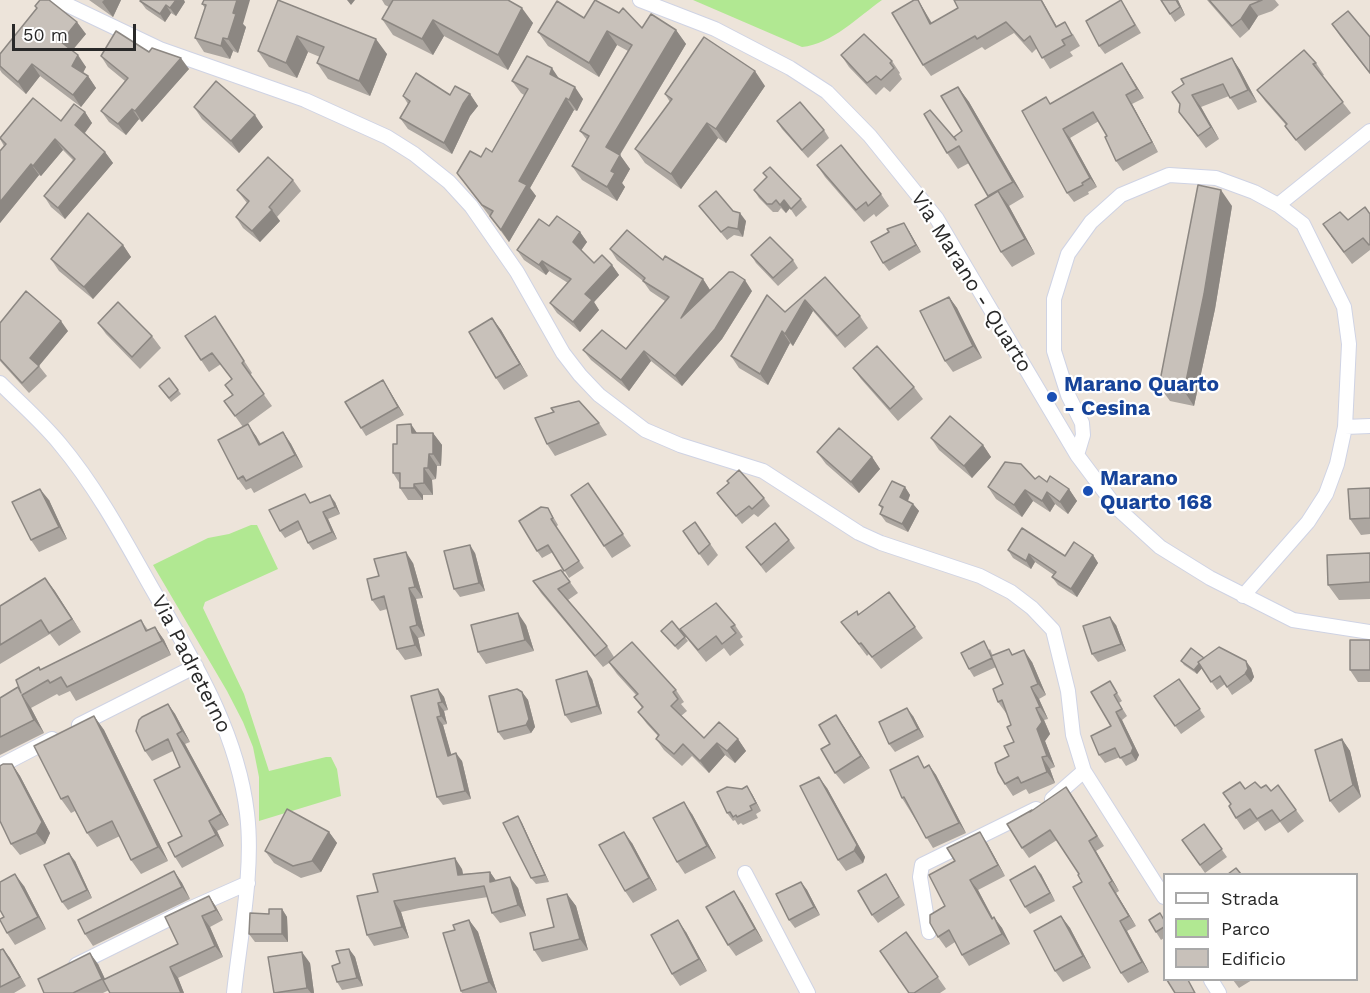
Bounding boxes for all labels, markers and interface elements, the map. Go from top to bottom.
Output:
scale bar [15,12,140,50]
text: 50 m [23,24,68,45]
street label: Via Marano - Quarto [905,187,1037,377]
place label: Marano Quarto - Cesina [1064,372,1219,422]
marker: Marano Quarto - Cesina [1045,390,1059,404]
place label: Marano Quarto 168 [1100,466,1212,516]
marker: Marano Quarto 168 [1081,484,1095,498]
street label: Via Padreterno [145,591,237,737]
legend [1163,873,1358,981]
text: Strada [1221,888,1279,909]
text: Parco [1221,918,1270,939]
text: Edificio [1221,948,1286,969]

